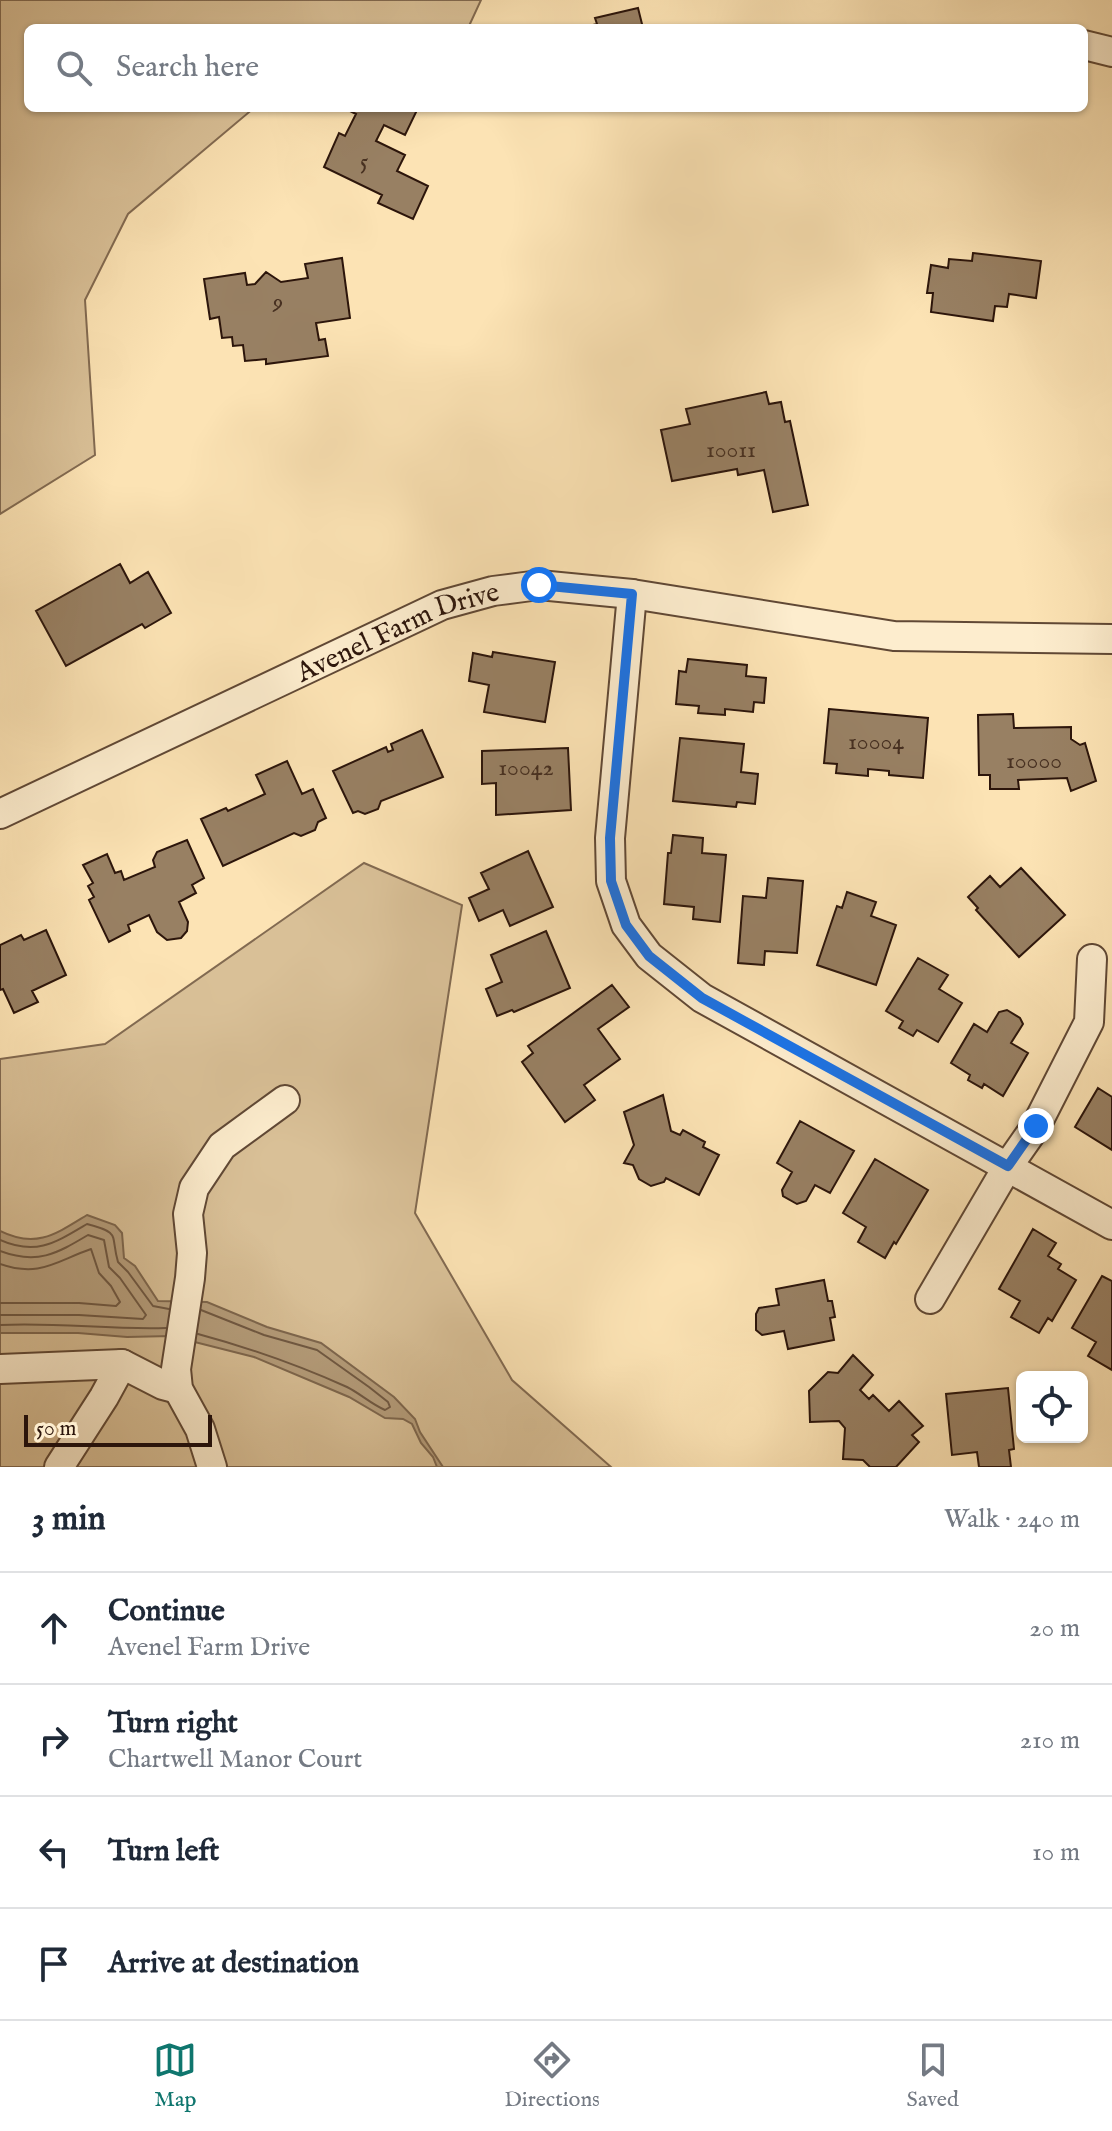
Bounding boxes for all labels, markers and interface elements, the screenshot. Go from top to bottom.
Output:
search box [24,24,1088,112]
icon: search [52,46,96,90]
text: Search here [116,49,259,87]
house number: 5 [360,147,369,178]
house number: 9 [272,287,283,318]
house number: 10011 [706,435,756,466]
route start [521,567,557,603]
street label: Avenel Farm Drive [290,575,503,692]
house number: 10004 [848,727,904,758]
house number: 10000 [1006,746,1062,777]
house number: 10042 [498,753,554,784]
route end [1018,1108,1054,1144]
map controls [1016,1371,1088,1443]
button: locate [1016,1371,1088,1443]
scale bar [24,1411,212,1447]
text: 50 m [36,1415,77,1443]
text: 3 min [32,1498,106,1541]
text: Walk · 240 m [944,1503,1080,1536]
text: Continue [108,1593,225,1631]
icon: ahead [32,1606,76,1650]
text: 20 m [1029,1612,1080,1645]
text: Avenel Farm Drive [108,1631,310,1664]
text: Turn right [108,1705,238,1743]
icon: right [32,1718,76,1762]
text: 210 m [1020,1724,1080,1757]
text: Chartwell Manor Court [108,1743,362,1776]
icon: left [32,1830,76,1874]
text: Turn left [108,1833,219,1871]
text: 10 m [1032,1836,1080,1869]
icon: arrive [32,1942,76,1986]
text: Arrive at destination [108,1945,359,1983]
tab: Map [153,2038,197,2114]
tab: Directions [504,2038,600,2114]
tab: Saved [907,2038,959,2114]

